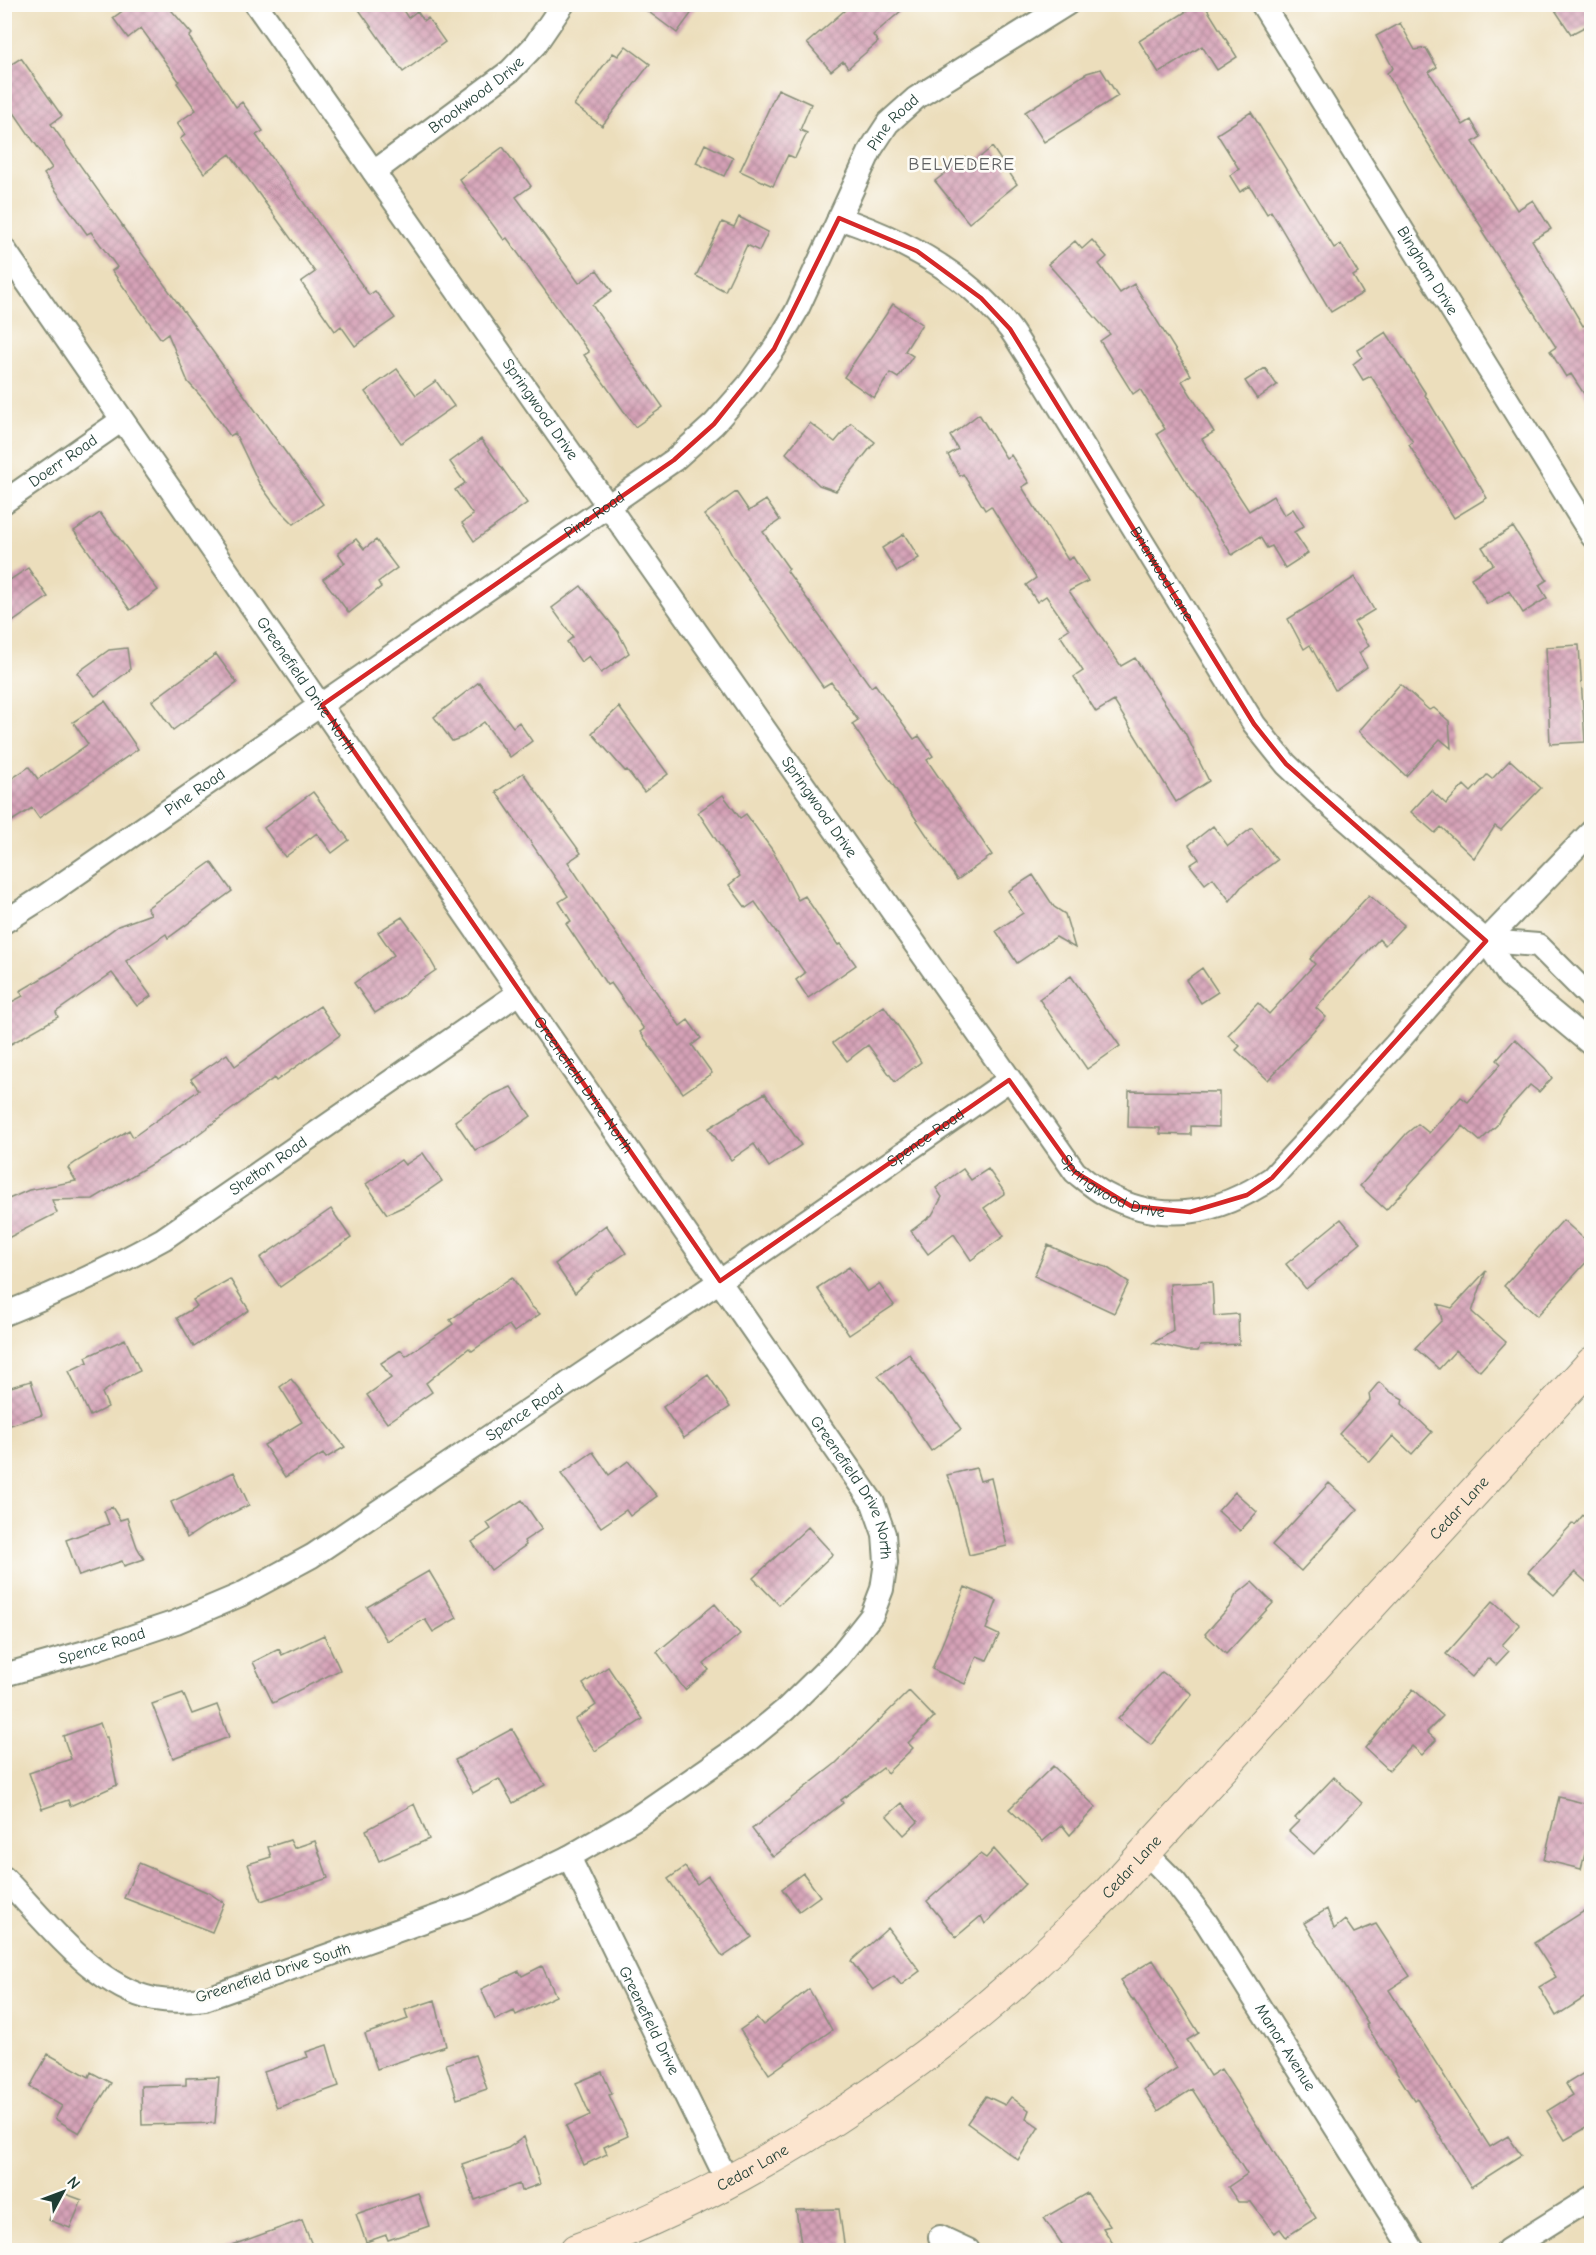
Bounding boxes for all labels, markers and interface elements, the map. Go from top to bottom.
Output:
street label: Brookwood Drive [425,53,528,137]
street label: Pine Road [863,91,923,154]
district label: BELVEDERE [908,154,1016,175]
street label: Bingham Drive [1393,223,1462,318]
street label: Springwood Drive [499,355,582,463]
street label: Doerr Road [25,431,101,491]
street label: Pine Road [561,488,628,542]
street label: Briarwood Lane [1126,523,1198,624]
street label: Greenefield Drive North [253,614,360,757]
street label: Springwood Drive [778,753,861,861]
street label: Pine Road [161,765,229,819]
street label: Greenefield Drive North [530,1013,637,1157]
street label: Spence Road [884,1105,968,1171]
street label: Shelton Road [226,1133,311,1199]
street label: Springwood Drive [1057,1151,1166,1221]
street label: Spence Road [482,1380,567,1445]
street label: Greenefield Drive North [806,1413,895,1560]
street label: Cedar Lane [1426,1473,1493,1544]
street label: Spence Road [56,1624,147,1668]
street label: Cedar Lane [1098,1832,1165,1903]
street label: Greenefield Drive South [193,1939,353,2007]
street label: Greenefield Drive [615,1963,683,2078]
street label: Manor Avenue [1251,2001,1319,2094]
street label: Cedar Lane [714,2141,792,2195]
north arrow [33,2162,93,2222]
text: N [63,2173,84,2193]

